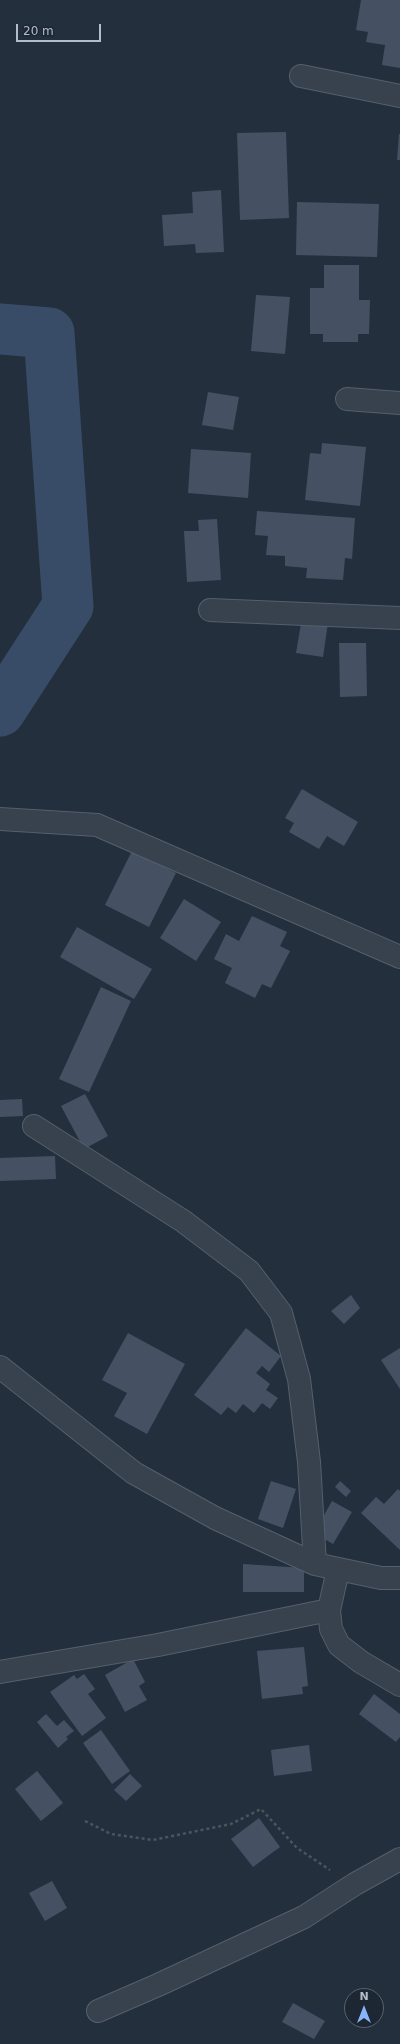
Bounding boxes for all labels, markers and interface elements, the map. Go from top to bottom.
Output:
scale bar [18,16,103,42]
text: 20 m [23,24,54,38]
north arrow [344,1988,384,2028]
text: N [359,1990,369,2003]

